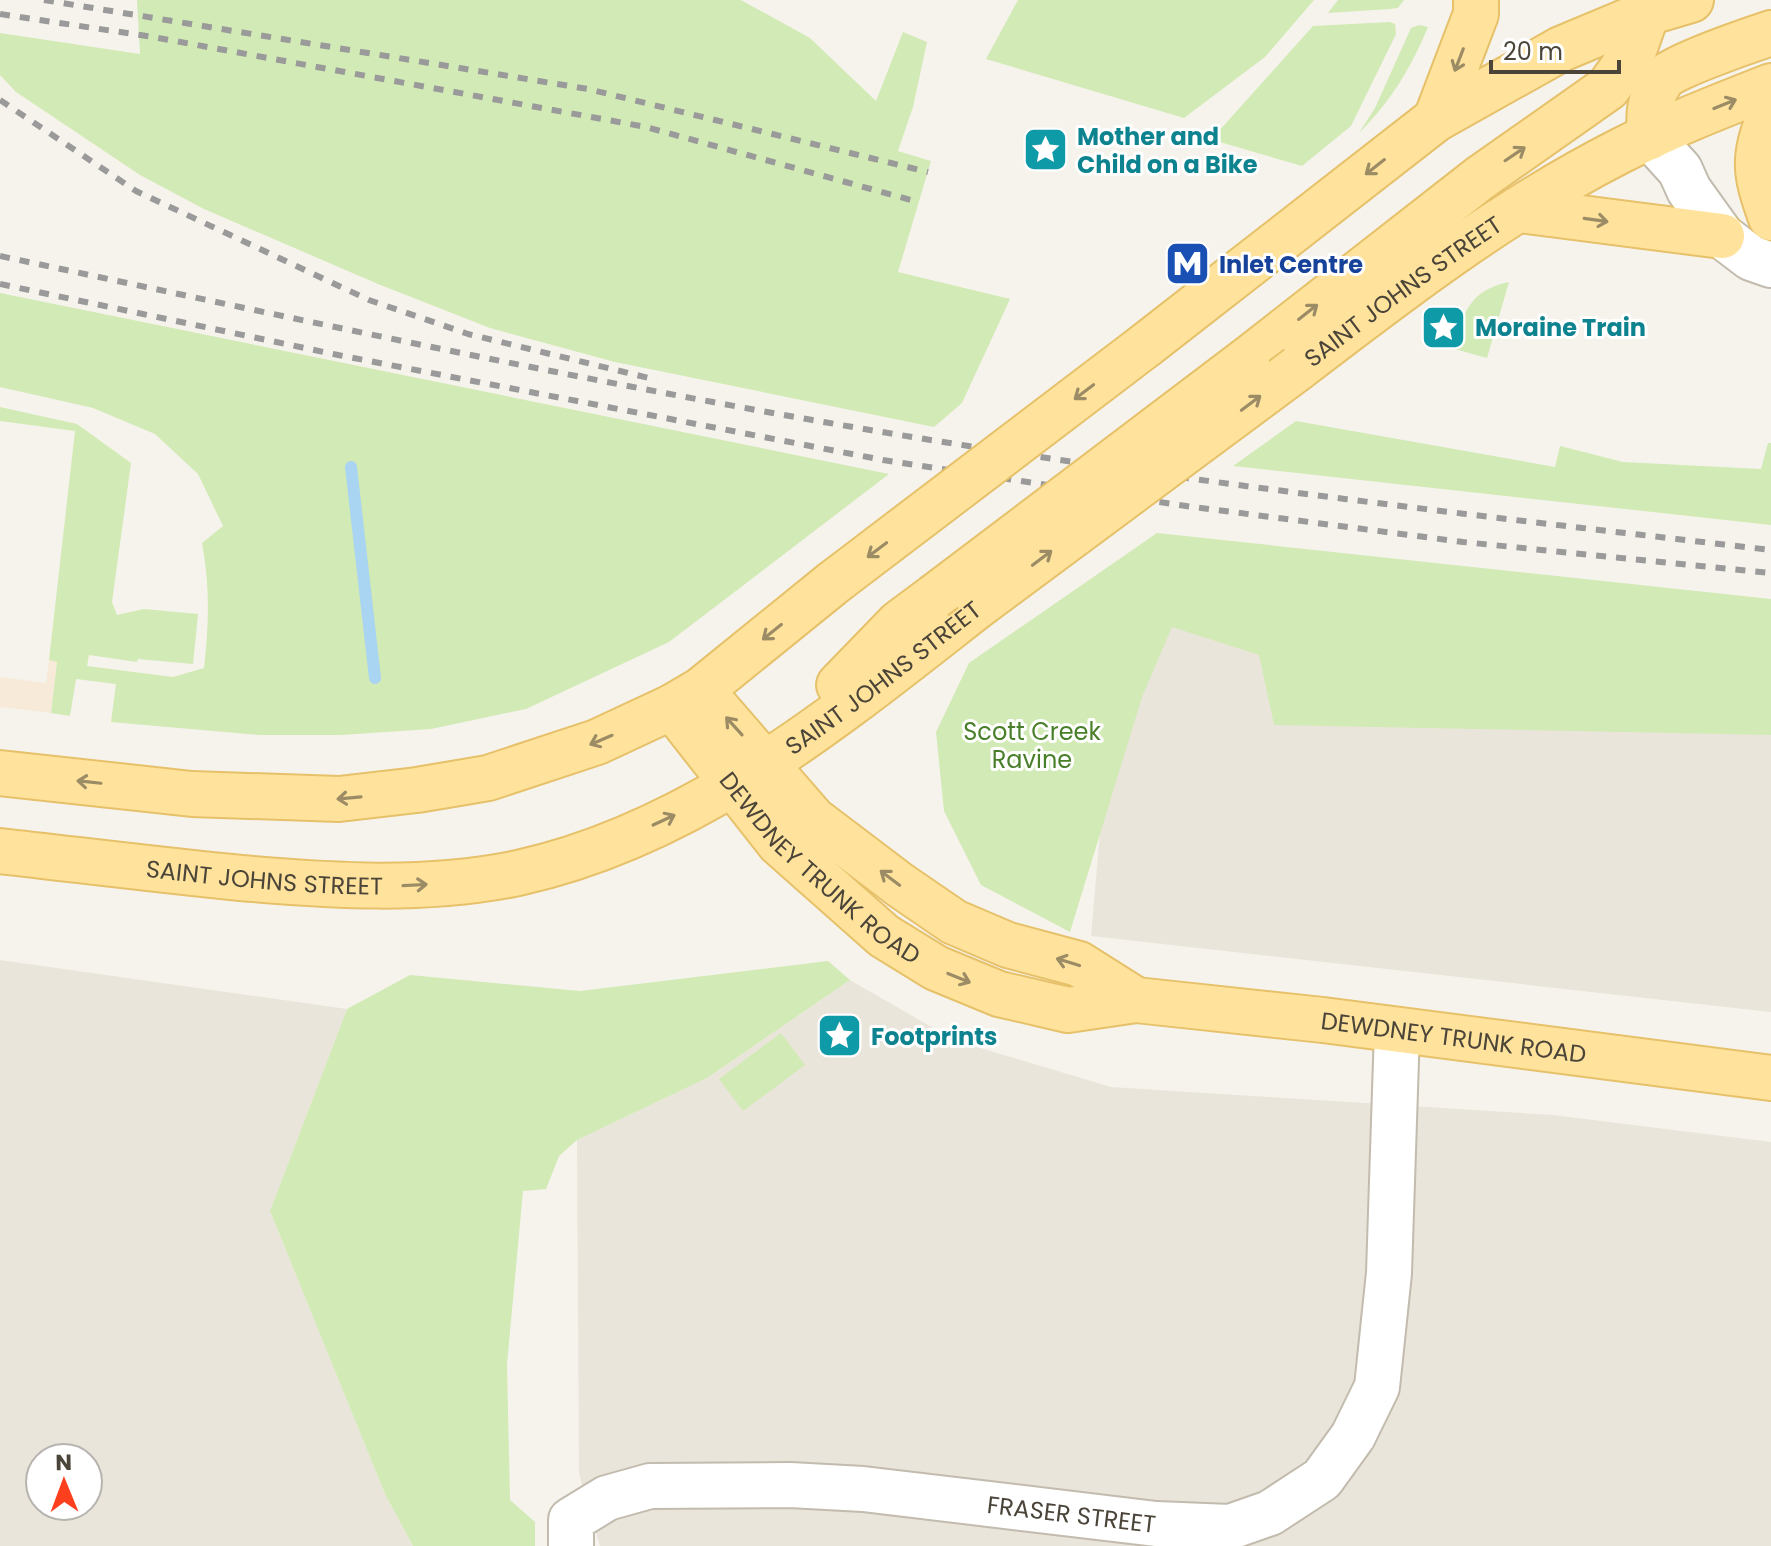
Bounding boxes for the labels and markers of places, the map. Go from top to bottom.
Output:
place label: Mother and Child on a Bike [1077,120,1258,181]
place icon: Mother and Child on a Bike [1022,126,1070,174]
metro station icon: Inlet Centre [1164,240,1212,288]
place label: Inlet Centre [1219,248,1363,281]
place icon: Moraine Train [1420,303,1468,351]
place label: Moraine Train [1475,311,1646,344]
place icon: Footprints [816,1012,864,1060]
place label: Footprints [871,1020,997,1053]

